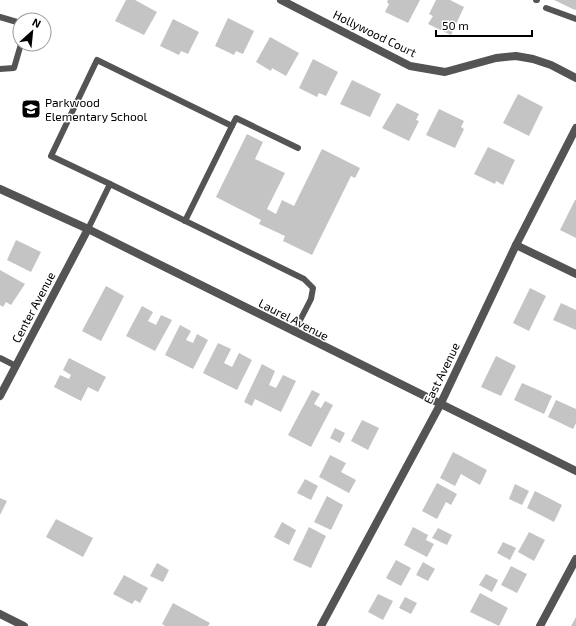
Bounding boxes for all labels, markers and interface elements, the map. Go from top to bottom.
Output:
street label: Hollywood Court [331,7,419,59]
north arrow [12,12,52,52]
scale bar [436,12,532,38]
text: N [30,15,43,30]
text: 50 m [442,18,469,32]
place label: Parkwood Elementary School [45,95,148,123]
school or university icon: Parkwood Elementary School [20,98,42,120]
street label: Center Avenue [8,269,58,345]
street label: Laurel Avenue [257,295,331,343]
street label: East Avenue [420,340,462,406]

